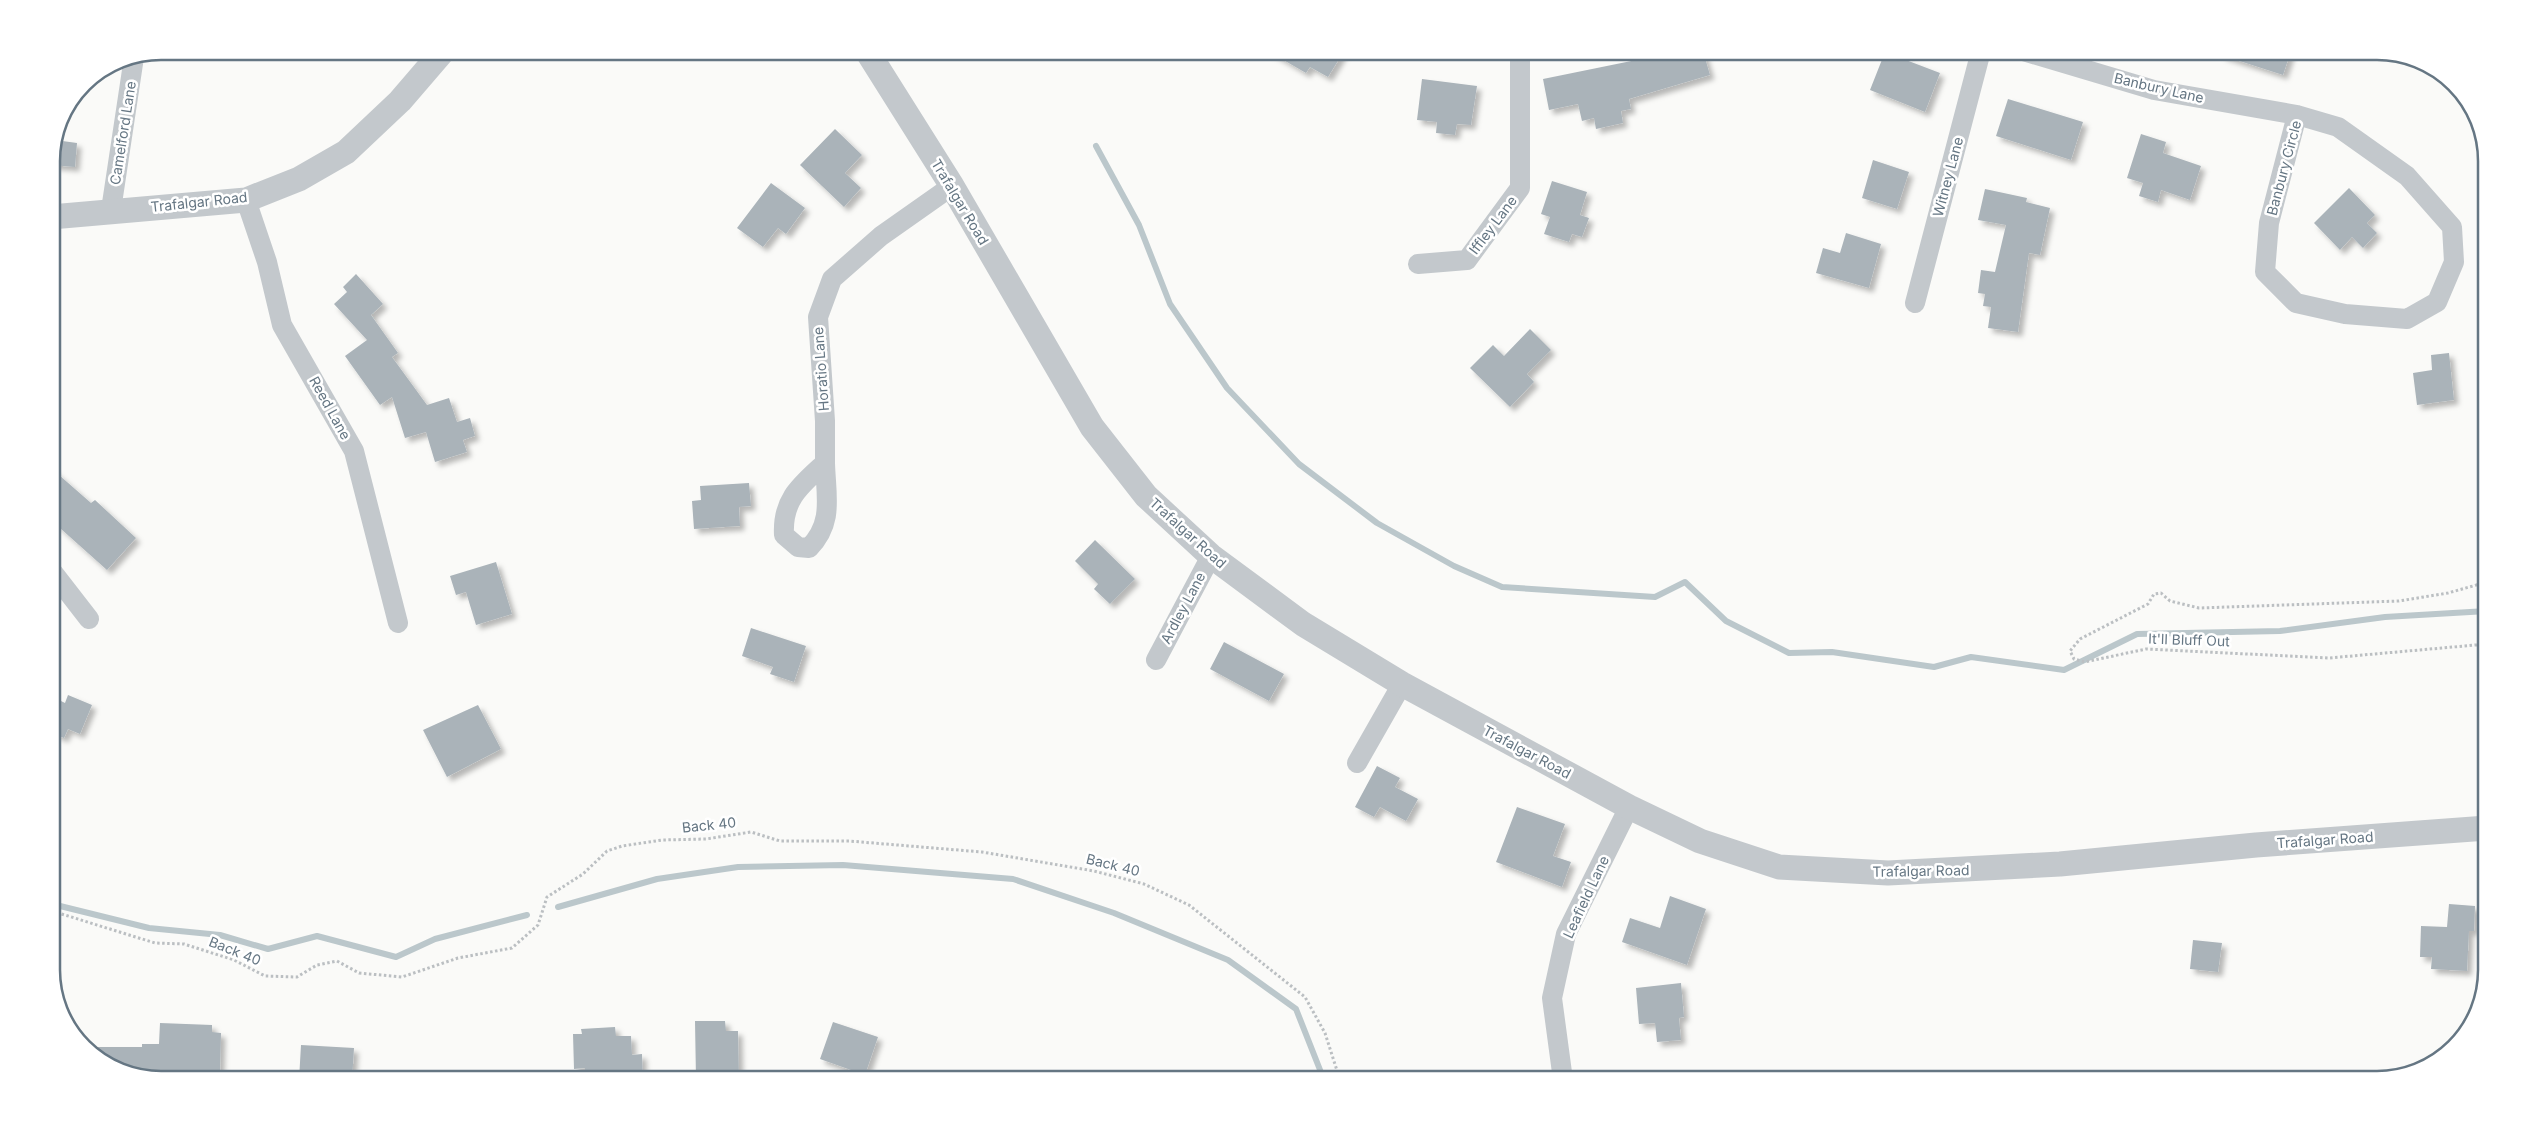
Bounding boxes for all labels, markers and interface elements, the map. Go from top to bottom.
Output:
street label: Banbury Lane [2113,69,2206,106]
street label: Camelford Lane [106,80,139,186]
street label: Banbury Circle [2263,119,2304,217]
street label: Witney Lane [1929,135,1966,219]
street label: Trafalgar Road [928,156,993,248]
street label: Trafalgar Road [150,188,248,215]
street label: Iffley Lane [1465,192,1520,257]
street label: Horatio Lane [809,326,832,412]
street label: Reed Lane [306,373,355,442]
street label: Trafalgar Road [1147,494,1230,571]
street label: Ardley Lane [1157,569,1209,646]
street label: It'll Bluff Out [2148,630,2231,649]
street label: Trafalgar Road [1480,721,1574,782]
street label: Back 40 [681,813,737,836]
street label: Trafalgar Road [2276,828,2374,851]
street label: Back 40 [1085,850,1142,879]
street label: Leafield Lane [1559,853,1612,941]
street label: Trafalgar Road [1872,861,1970,880]
street label: Back 40 [207,932,264,969]

